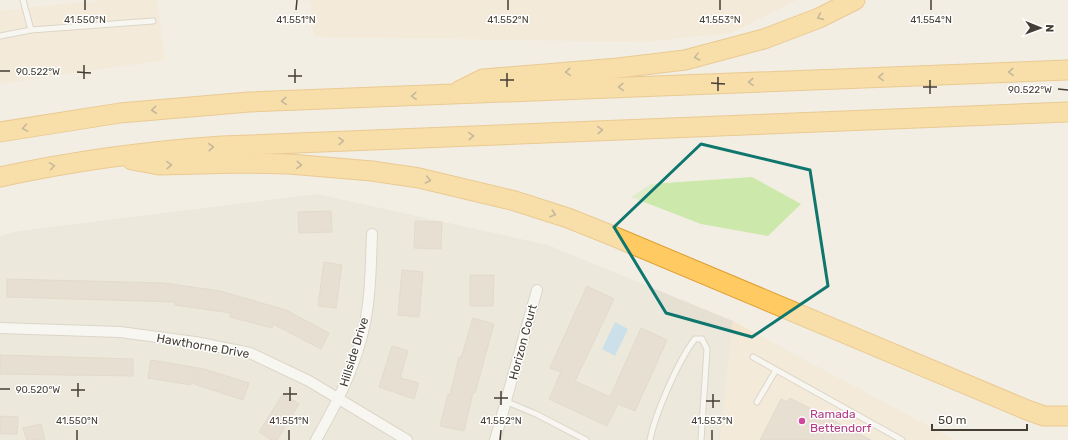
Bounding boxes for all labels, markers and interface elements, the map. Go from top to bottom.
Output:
north arrow [1020,8,1060,48]
one-way arrow [817,13,824,21]
text: 41.550°N [64,14,106,26]
text: 41.551°N [276,14,316,26]
text: 41.552°N [487,14,529,26]
text: 41.553°N [699,14,741,26]
text: 41.554°N [910,14,952,26]
text: N [1043,24,1056,32]
one-way arrow [693,53,700,61]
text: 90.522°W [16,66,60,78]
one-way arrow [565,67,571,76]
one-way arrow [1008,68,1014,76]
one-way arrow [878,73,884,81]
one-way arrow [748,78,754,86]
one-way arrow [618,83,624,91]
text: 90.522°W [1008,84,1052,96]
one-way arrow [411,92,417,100]
one-way arrow [281,97,287,105]
one-way arrow [151,105,157,114]
one-way arrow [22,123,28,131]
one-way arrow [597,126,604,135]
one-way arrow [468,131,474,140]
one-way arrow [338,137,344,145]
one-way arrow [208,143,214,152]
one-way arrow [296,160,302,169]
one-way arrow [166,161,172,169]
one-way arrow [49,162,55,171]
one-way arrow [425,176,431,184]
one-way arrow [549,209,556,218]
street label: Horizon Court [506,303,540,381]
street label: Hillside Drive [337,315,371,388]
street label: Hawthorne Drive [155,331,251,361]
text: 90.520°W [16,384,60,396]
scale bar [932,406,1027,432]
place label: Ramada Bettendorf [810,407,872,435]
text: 50 m [938,413,966,427]
text: 41.550°N [56,415,98,427]
text: 41.551°N [269,415,309,427]
text: 41.552°N [480,415,522,427]
text: 41.553°N [691,415,733,427]
marker: Ramada Bettendorf [797,416,807,426]

